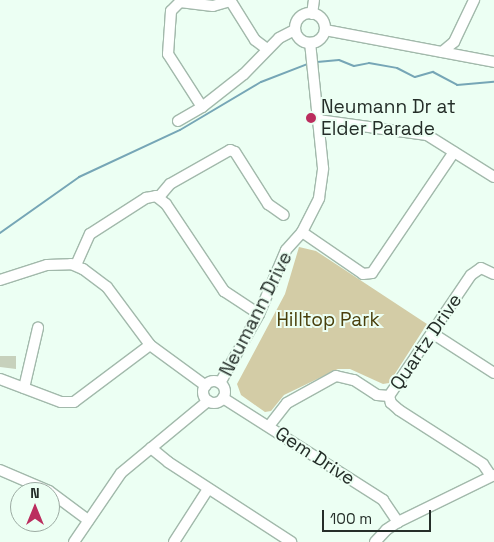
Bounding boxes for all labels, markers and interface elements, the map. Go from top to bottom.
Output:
place label: Neumann Dr at Elder Parade [321,96,456,140]
marker: Neumann Dr at Elder Parade [305,112,317,124]
street label: Neumann Drive [215,248,297,380]
street label: Quartz Drive [385,289,467,395]
park label: Hilltop Park [276,309,380,331]
street label: Gem Drive [271,422,359,490]
north arrow [10,482,60,532]
text: N [30,484,40,502]
scale bar [324,500,433,532]
text: 100 m [330,509,372,528]

